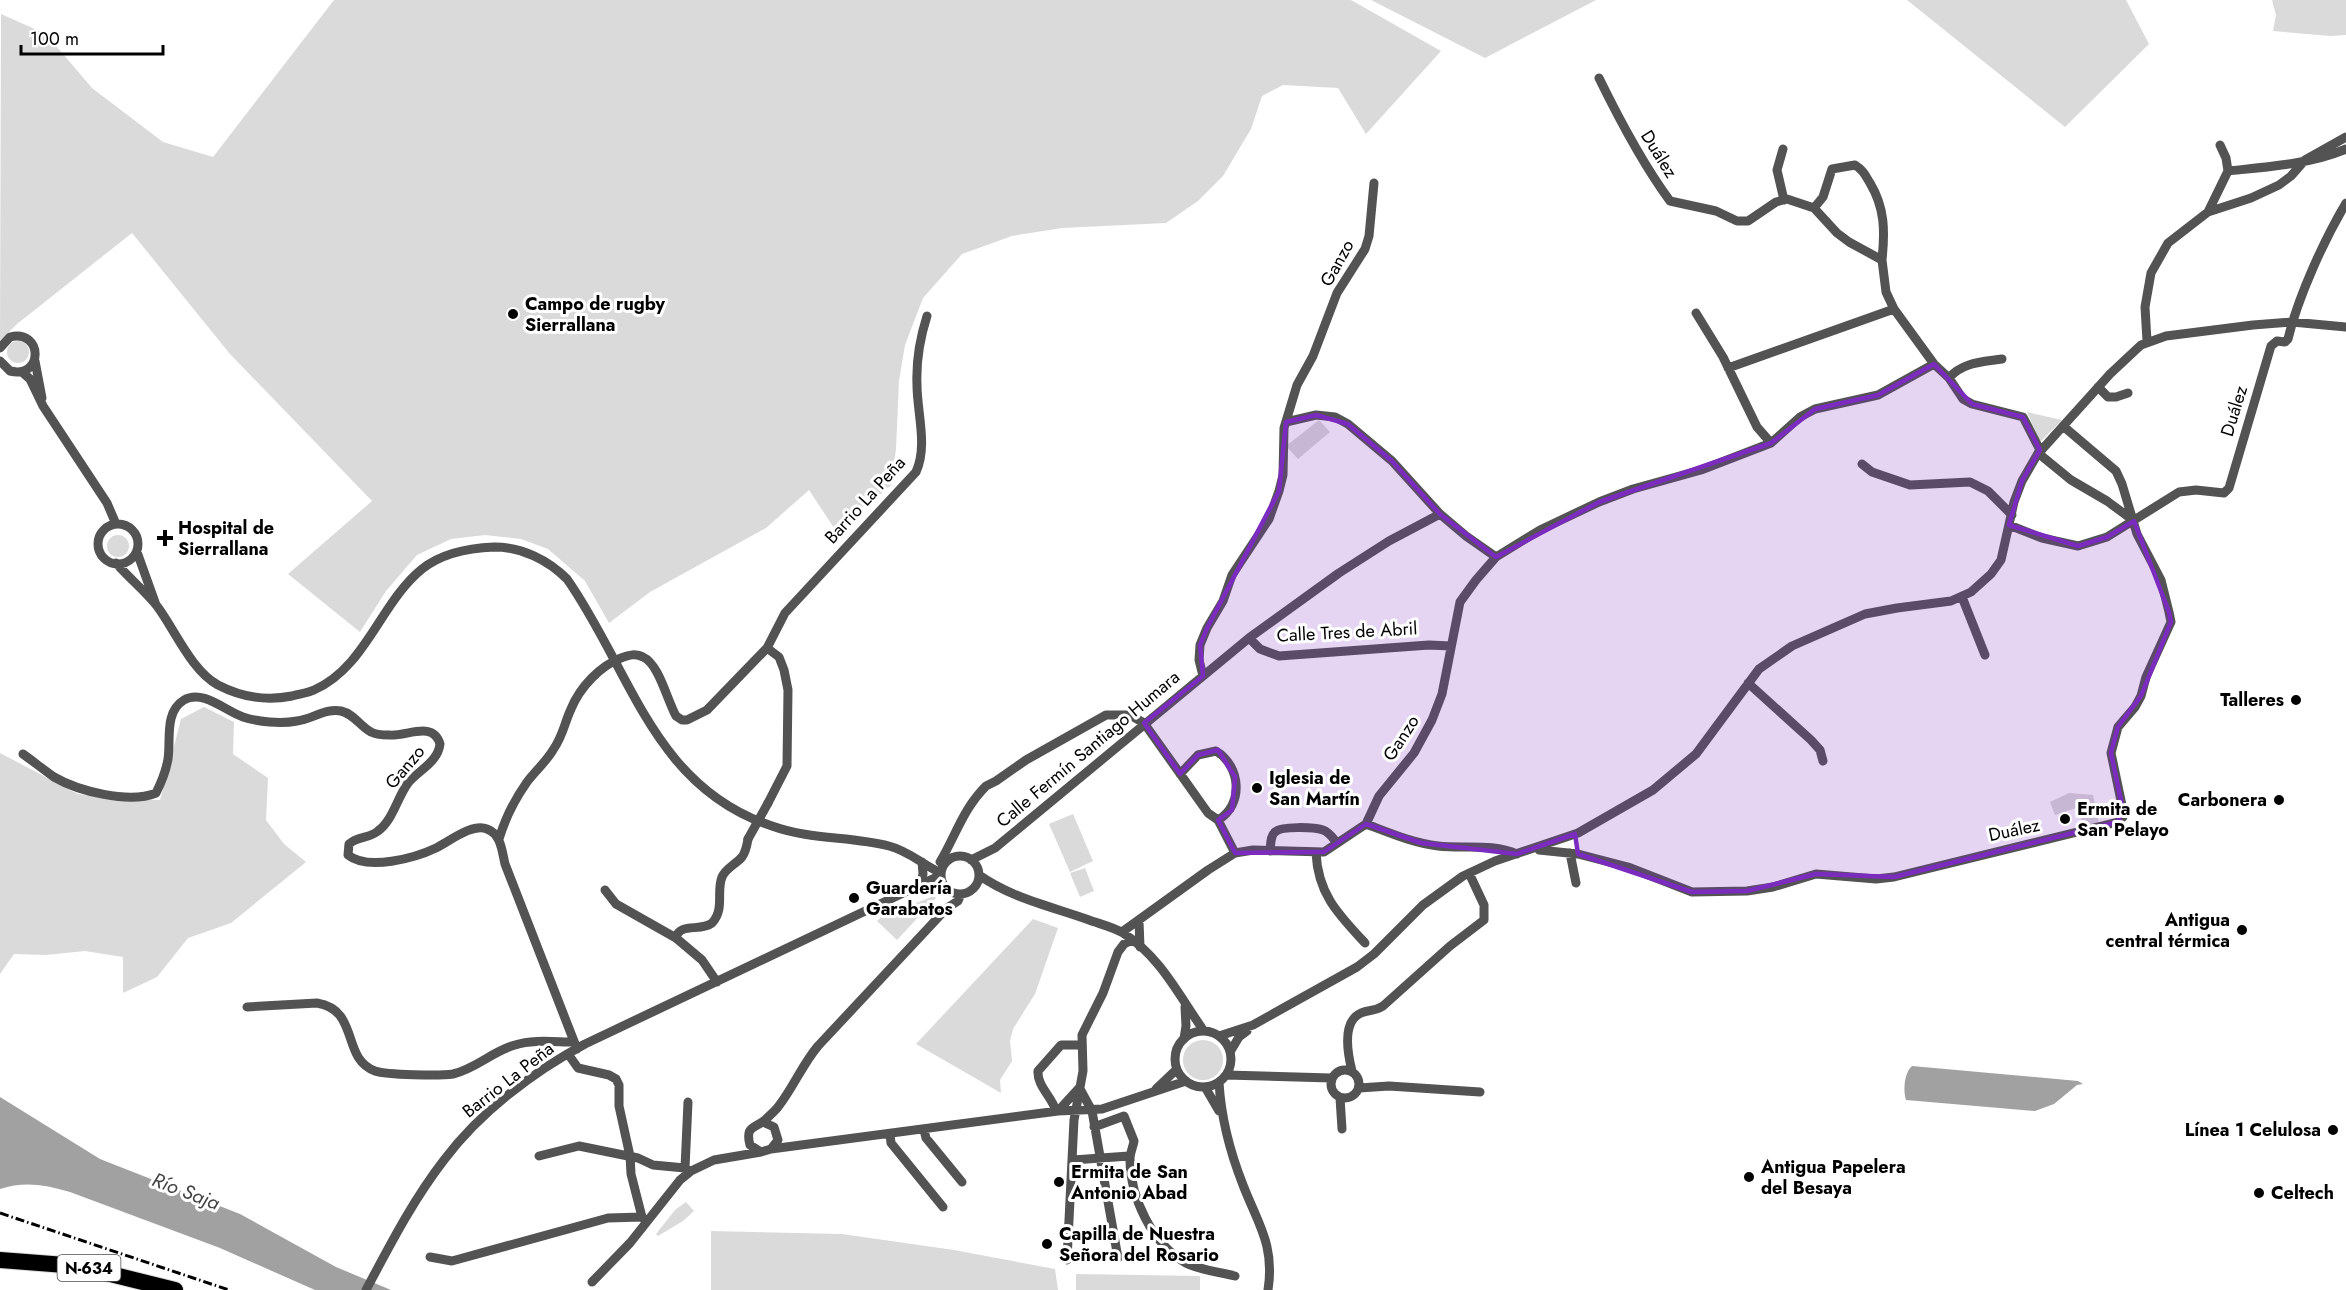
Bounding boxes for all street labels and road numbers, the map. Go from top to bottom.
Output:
street label: Duález [1634,125,1684,183]
street label: Ganzo [1314,235,1361,291]
street label: Duález [2214,382,2254,440]
street label: Barrio La Peña [819,450,911,550]
street label: Calle Tres de Abril [1276,615,1418,649]
street label: Calle Fermín Santiago Humara [991,664,1185,834]
street label: Ganzo [1377,710,1426,766]
street label: Ganzo [379,739,431,794]
street label: Duález [1986,812,2043,848]
street label: Barrio La Peña [457,1036,559,1124]
road number: N-634 [58,1255,121,1281]

